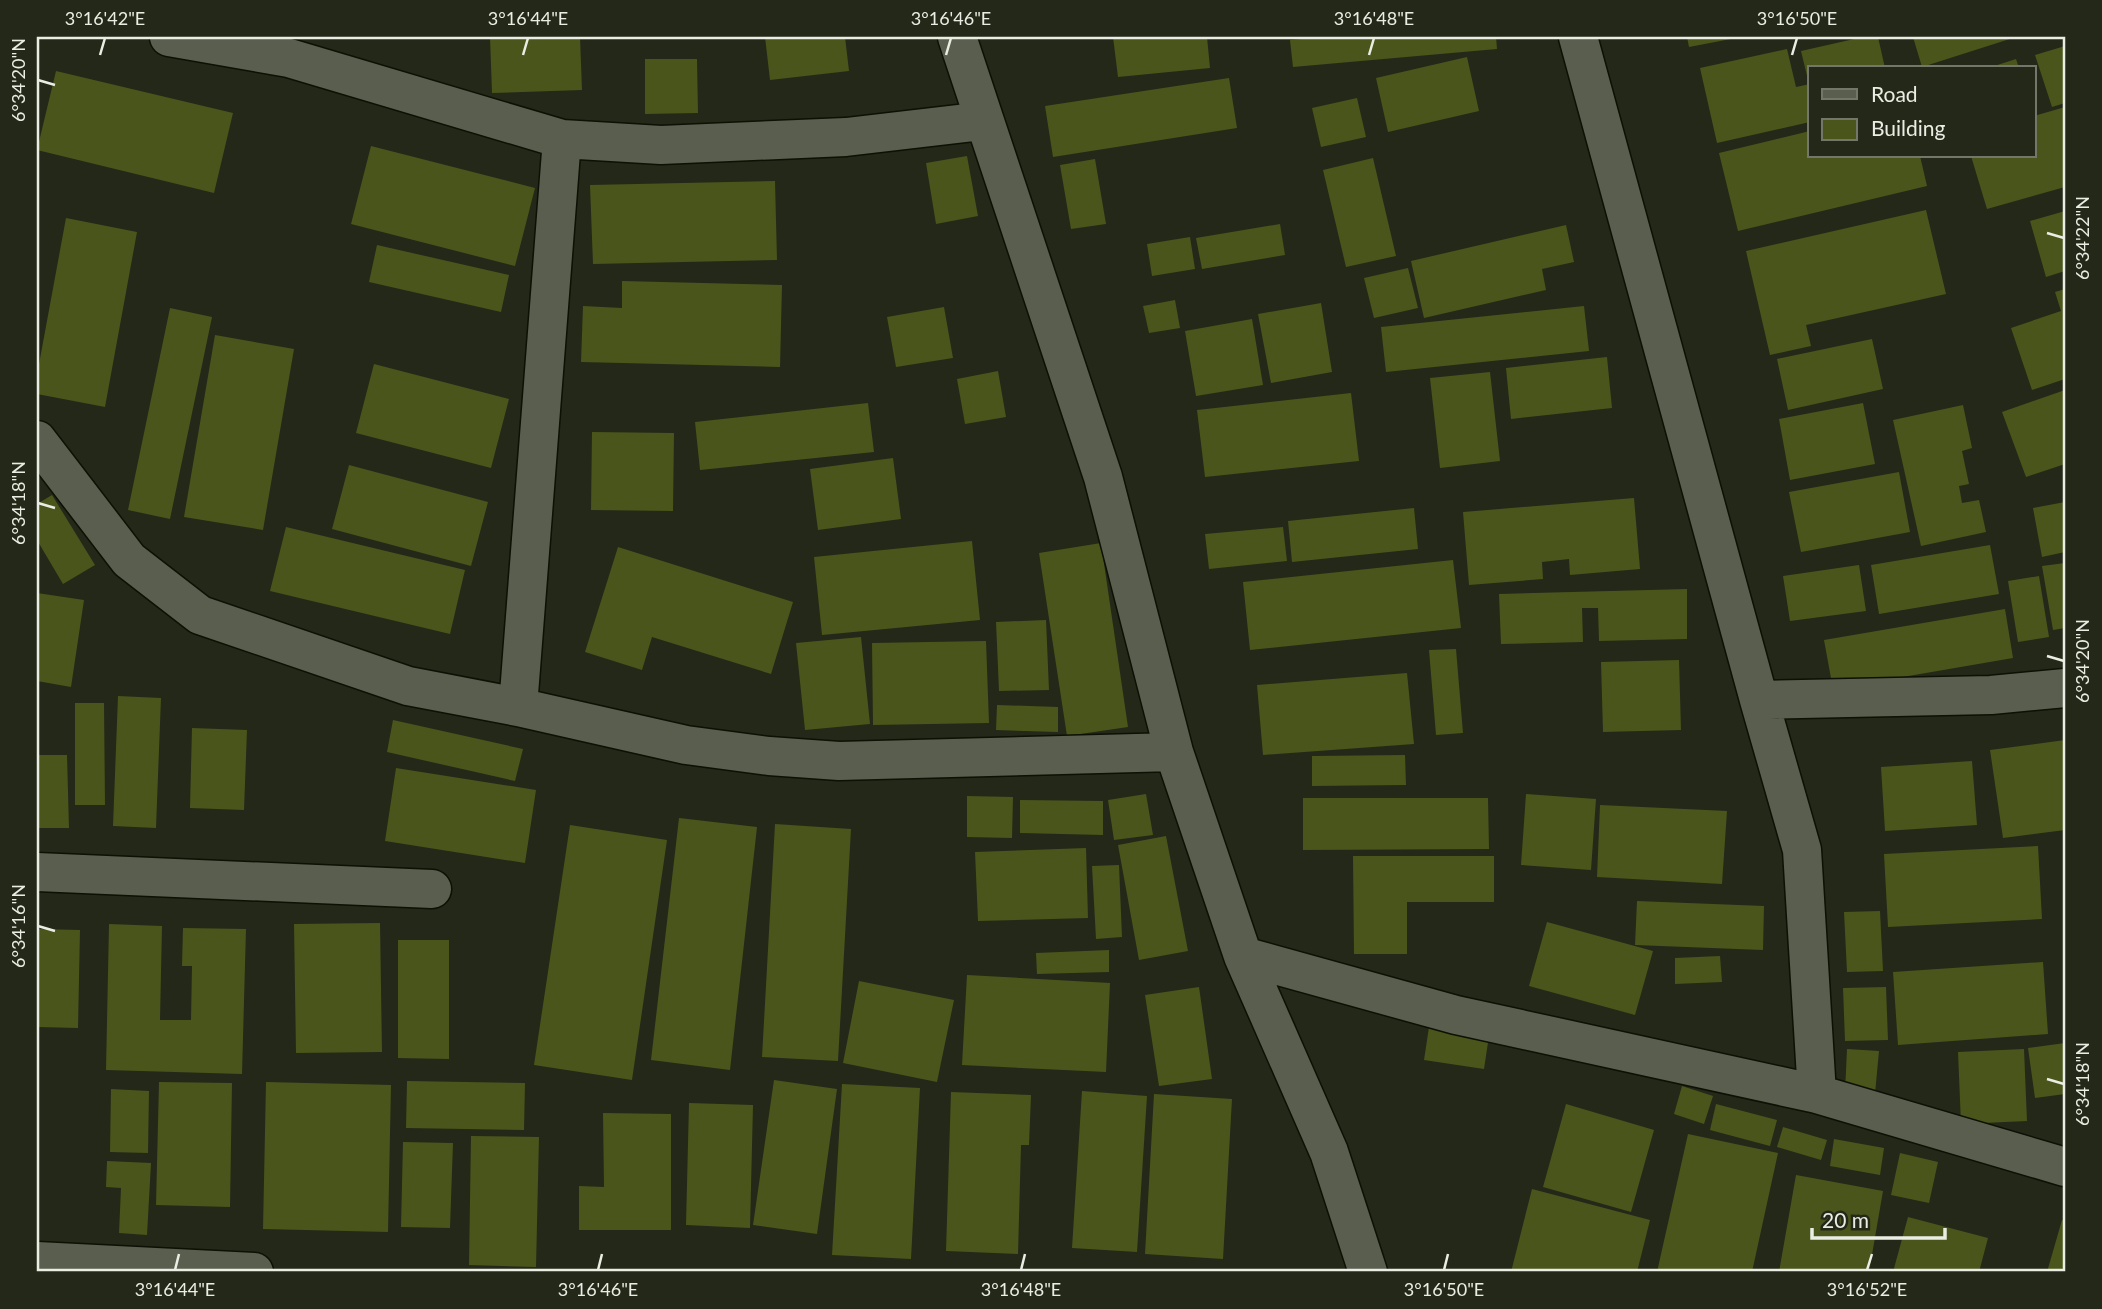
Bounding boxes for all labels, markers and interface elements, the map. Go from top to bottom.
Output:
text: 3°16'42"E [65,7,145,29]
text: 3°16'44"E [488,7,568,29]
text: 3°16'46"E [911,7,991,29]
text: 3°16'48"E [1334,7,1414,29]
text: 3°16'50"E [1757,7,1837,29]
text: 6°34'20"N [7,38,29,122]
legend [1808,66,2036,158]
text: Road [1871,81,1918,106]
text: Building [1871,115,1946,140]
text: 6°34'22"N [2071,196,2093,280]
text: 6°34'18"N [7,461,29,545]
text: 6°34'20"N [2071,619,2093,703]
text: 6°34'16"N [7,884,29,968]
text: 6°34'18"N [2071,1042,2093,1126]
scale bar [1812,1197,1944,1241]
text: 20 m [1822,1207,1869,1232]
text: 3°16'44"E [135,1278,215,1300]
text: 3°16'46"E [558,1278,638,1300]
text: 3°16'48"E [981,1278,1061,1300]
text: 3°16'50"E [1404,1278,1484,1300]
text: 3°16'52"E [1827,1278,1907,1300]

